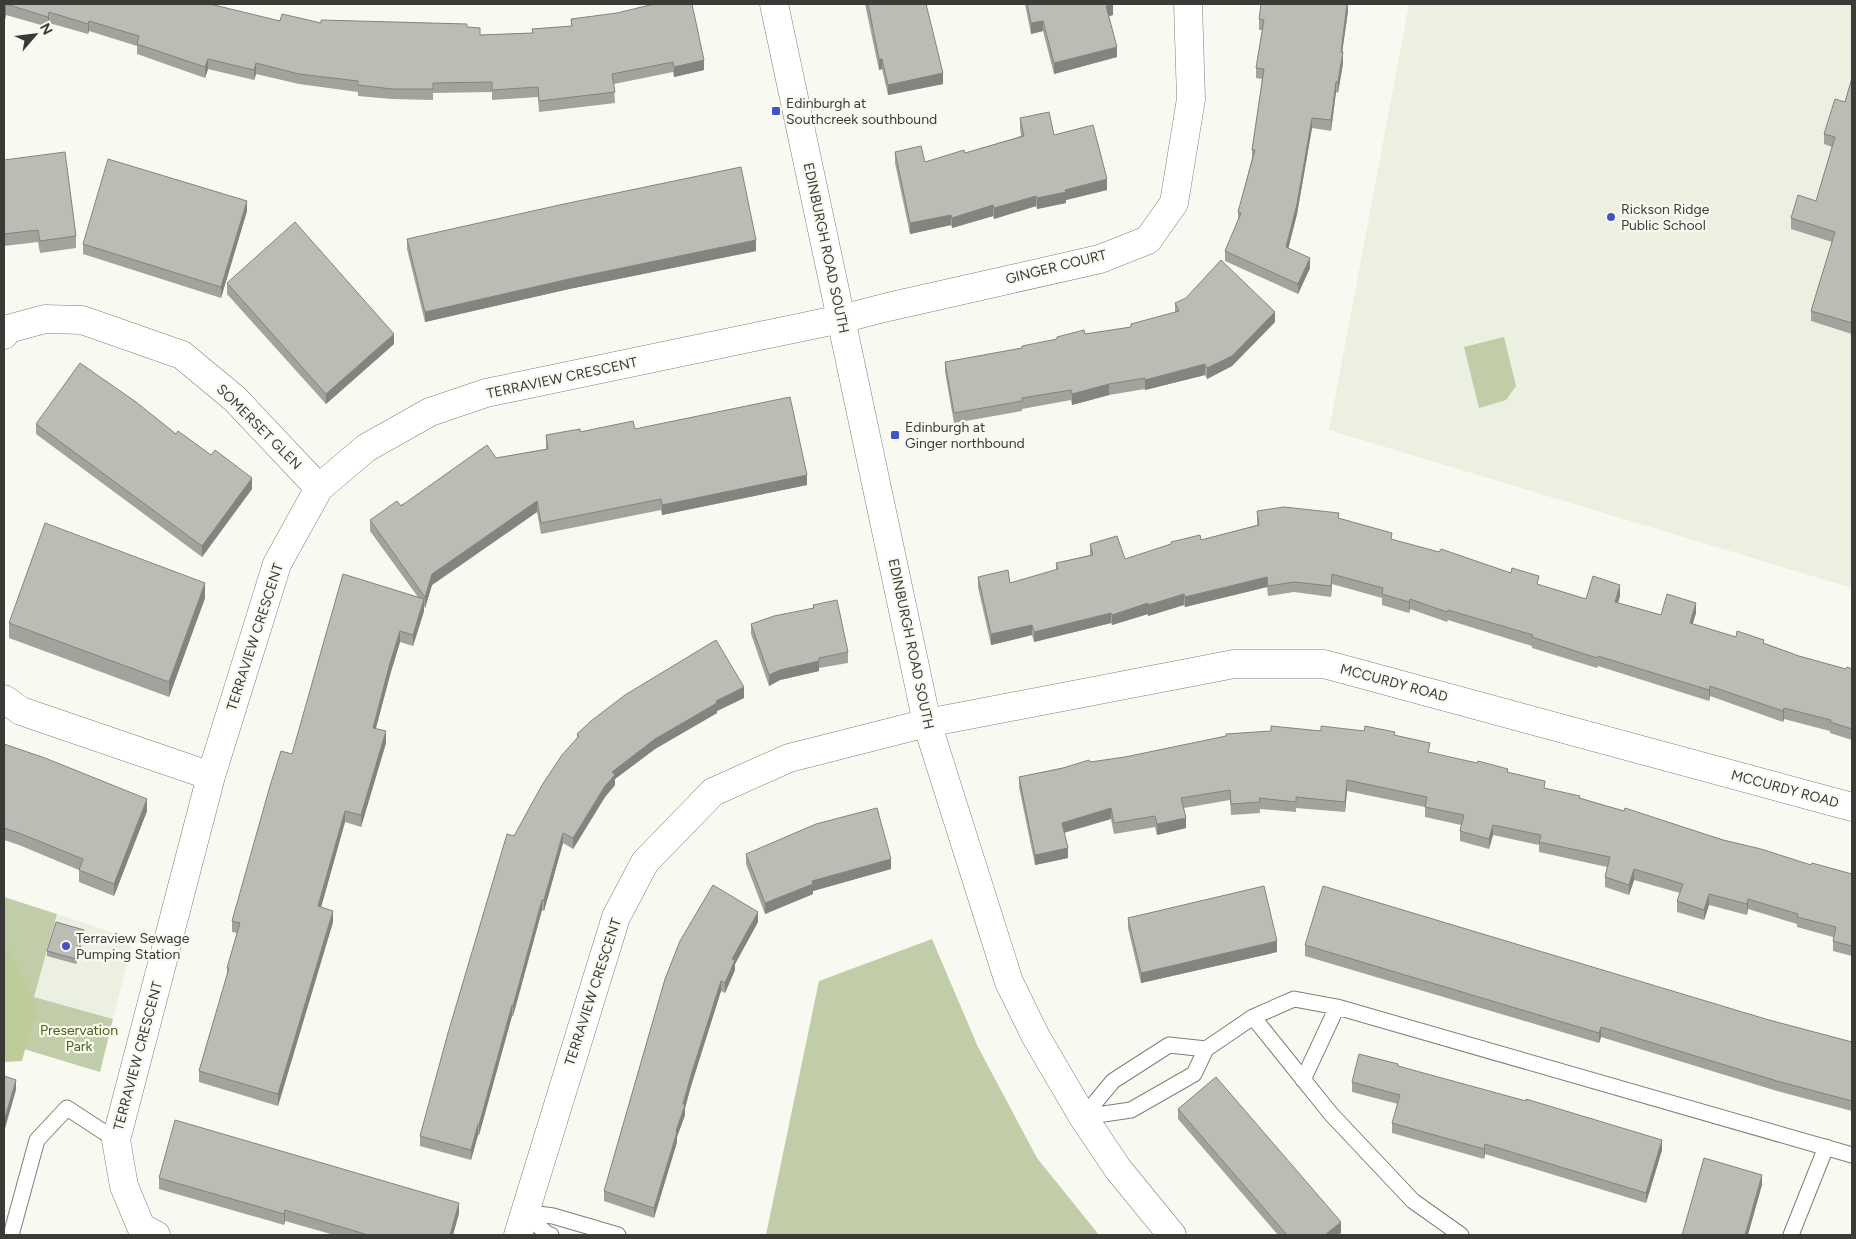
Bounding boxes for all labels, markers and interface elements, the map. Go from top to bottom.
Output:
north arrow [10,10,60,60]
text: N [36,20,56,38]
place label: Edinburgh at Southcreek southbound [786,95,937,128]
marker: Edinburgh at Southcreek southbound [770,105,782,117]
street label: EDINBURGH ROAD SOUTH [800,161,852,335]
place label: Rickson Ridge Public School [1621,201,1710,234]
marker: Rickson Ridge Public School [1605,211,1617,223]
street label: GINGER COURT [1004,246,1109,288]
street label: TERRAVIEW CRESCENT [485,354,639,402]
street label: SOMERSET GLEN [213,381,305,473]
place label: Edinburgh at Ginger northbound [905,419,1025,452]
marker: Edinburgh at Ginger northbound [889,429,901,441]
street label: EDINBURGH ROAD SOUTH [885,557,937,731]
street label: TERRAVIEW CRESCENT [223,561,287,713]
street label: MCCURDY ROAD [1338,660,1450,706]
street label: MCCURDY ROAD [1729,766,1841,812]
street label: TERRAVIEW CRESCENT [561,916,625,1068]
place label: Terraview Sewage Pumping Station [76,930,190,963]
marker: Terraview Sewage Pumping Station [60,940,72,952]
street label: TERRAVIEW CRESCENT [110,979,166,1132]
park label: Preservation Park [40,1022,118,1055]

